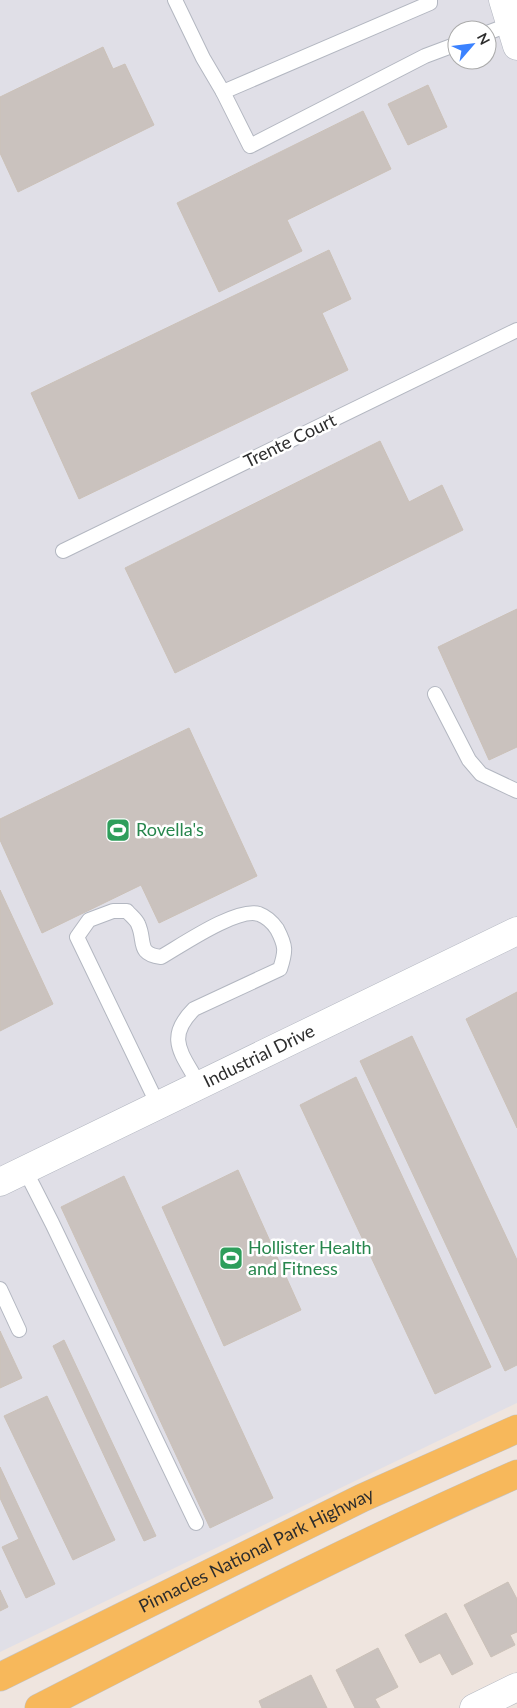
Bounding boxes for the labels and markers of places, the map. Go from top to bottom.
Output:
sports icon: Rovella's [105,817,131,843]
place label: Rovella's [136,818,204,840]
place label: Hollister Health and Fitness [248,1236,372,1279]
sports icon: Hollister Health and Fitness [218,1245,244,1271]

